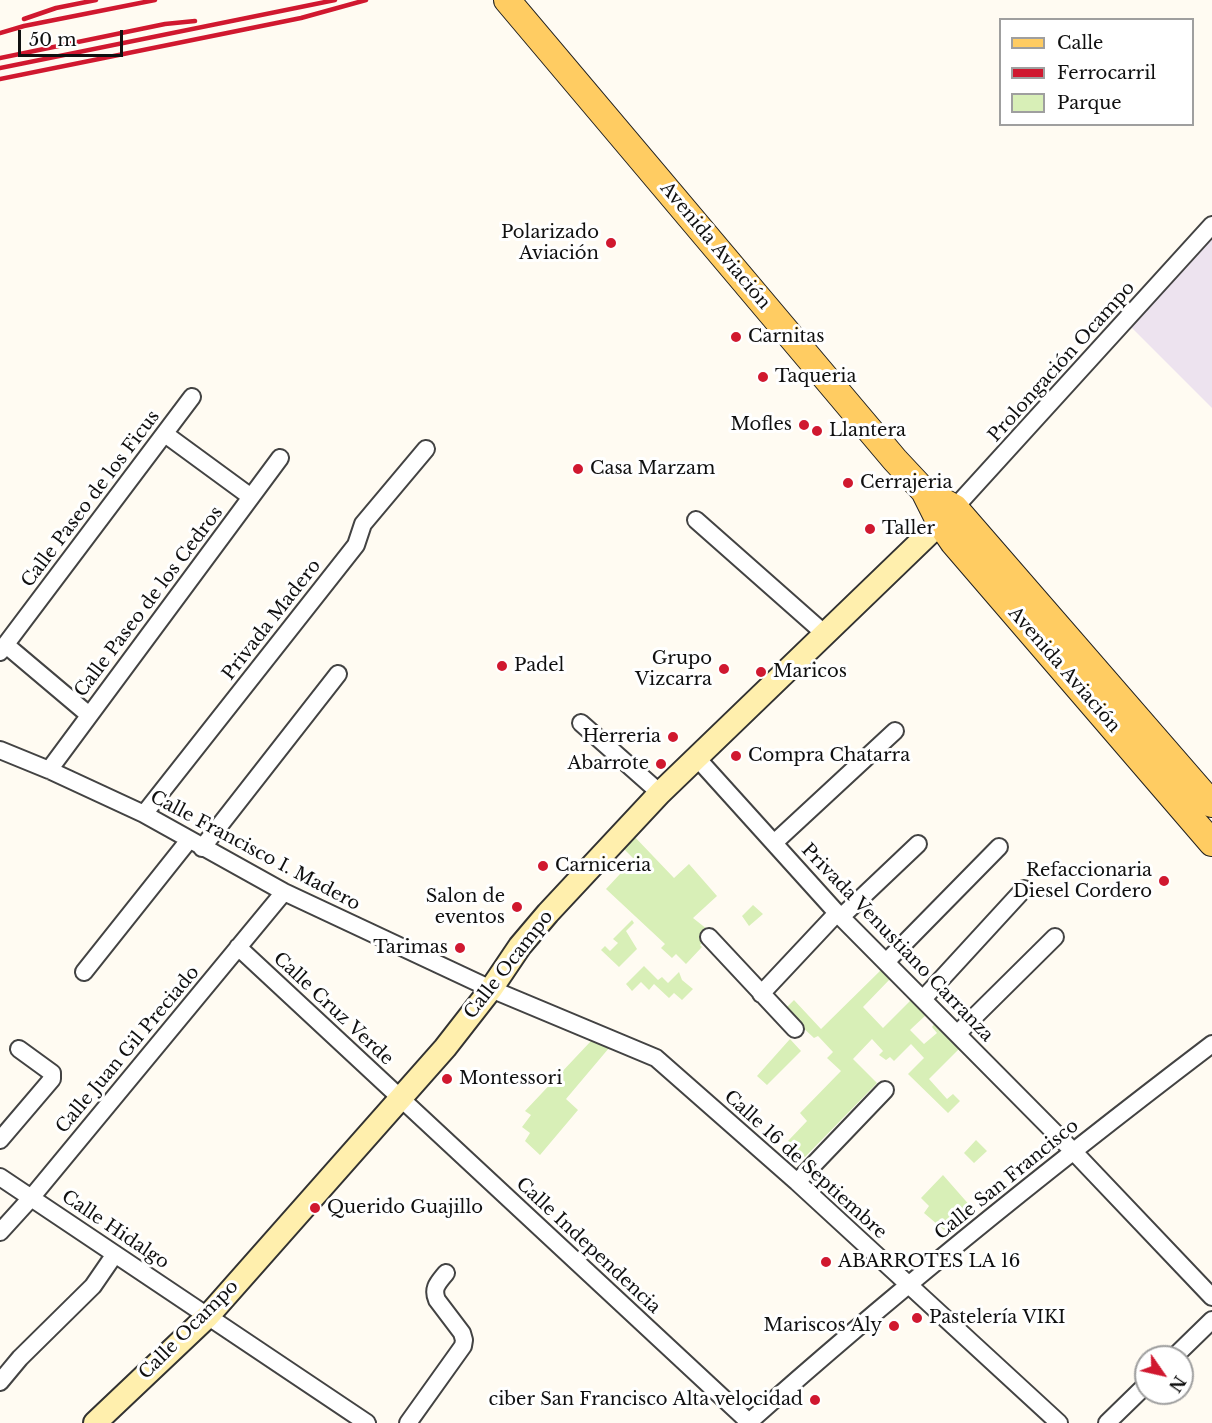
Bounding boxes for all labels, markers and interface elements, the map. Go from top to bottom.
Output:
scale bar [21,18,126,56]
legend [999,18,1194,126]
text: 50 m [29,29,77,51]
text: Calle [1057,32,1103,54]
text: Ferrocarril [1057,62,1156,84]
text: Parque [1057,92,1122,114]
street label: Avenida Aviación [655,178,775,314]
place label: Polarizado Aviación [501,222,599,264]
marker: Polarizado Aviación [604,236,618,250]
street label: Prolongación Ocampo [984,277,1140,447]
place label: Carnitas [748,326,824,348]
marker: Carnitas [729,330,743,344]
place label: Taqueria [775,366,856,388]
marker: Taqueria [756,370,770,384]
street label: Calle Paseo de los Ficus [17,406,165,592]
place label: Mofles [730,414,792,436]
marker: Mofles [797,418,811,432]
place label: Llantera [829,420,906,442]
marker: Llantera [810,424,824,438]
place label: Casa Marzam [590,458,715,480]
marker: Casa Marzam [571,462,585,476]
place label: Cerrajeria [860,472,952,494]
marker: Cerrajeria [841,476,855,490]
street label: Calle Paseo de los Cedros [70,502,228,702]
place label: Taller [882,518,935,540]
marker: Taller [863,522,877,536]
street label: Privada Madero [218,555,326,685]
street label: Avenida Aviación [1004,603,1124,737]
place label: Grupo Vizcarra [635,648,712,690]
place label: Padel [514,655,564,677]
marker: Padel [495,659,509,673]
place label: Maricos [773,661,847,683]
marker: Grupo Vizcarra [717,662,731,676]
marker: Maricos [754,665,768,679]
place label: Herreria [583,726,661,748]
marker: Herreria [666,730,680,744]
place label: Compra Chatarra [748,745,910,767]
marker: Compra Chatarra [729,749,743,763]
place label: Abarrote [567,753,649,775]
marker: Abarrote [654,757,668,771]
street label: Calle Francisco I. Madero [146,786,364,916]
street label: Privada Venustiano Carranza [797,840,997,1046]
place label: Carniceria [555,855,651,877]
marker: Carniceria [536,859,550,873]
place label: Refaccionaria Diesel Cordero [1013,860,1152,902]
marker: Refaccionaria Diesel Cordero [1157,874,1171,888]
place label: Salon de eventos [426,886,505,928]
marker: Salon de eventos [510,900,524,914]
street label: Calle Ocampo [460,907,558,1023]
place label: Tarimas [373,937,448,959]
marker: Tarimas [453,941,467,955]
street label: Calle Cruz Verde [269,948,397,1070]
street label: Calle Juan Gil Preciado [52,962,204,1138]
place label: Montessori [459,1068,562,1090]
marker: Montessori [440,1072,454,1086]
street label: Calle 16 de Septiembre [719,1086,891,1244]
street label: Calle San Francisco [931,1115,1083,1245]
street label: Calle Independencia [511,1173,665,1319]
street label: Calle Hidalgo [57,1186,173,1274]
place label: Querido Guajillo [327,1197,483,1219]
marker: Querido Guajillo [308,1201,322,1215]
place label: ABARROTES LA 16 [838,1251,1020,1273]
marker: ABARROTES LA 16 [819,1255,833,1269]
street label: Calle Ocampo [135,1276,243,1384]
place label: Pastelería VIKI [929,1307,1066,1329]
marker: Pastelería VIKI [910,1311,924,1325]
place label: Mariscos Aly [764,1315,882,1337]
marker: Mariscos Aly [887,1319,901,1333]
north arrow [1134,1345,1194,1405]
text: N [1165,1372,1190,1396]
place label: ciber San Francisco Alta velocidad [489,1389,803,1411]
marker: ciber San Francisco Alta velocidad [808,1393,822,1407]

